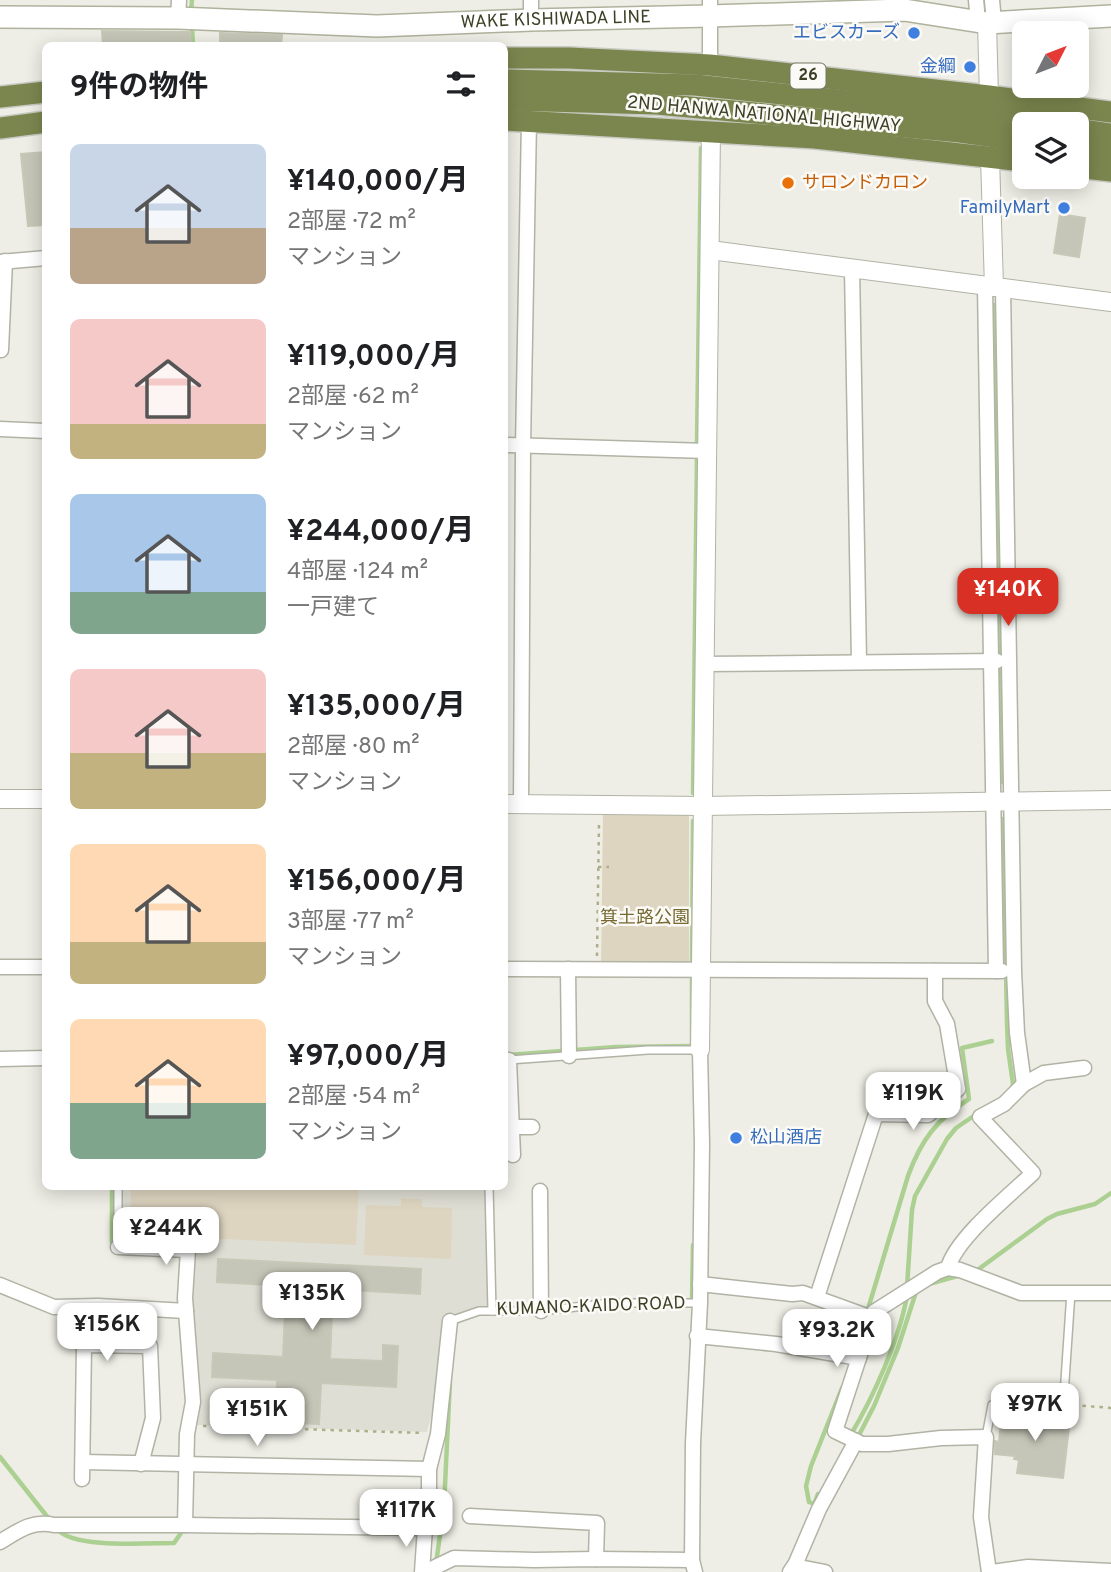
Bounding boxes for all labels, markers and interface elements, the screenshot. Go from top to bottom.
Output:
street label: WAKE KISHIWADA LINE [460,6,651,34]
north arrow [1012,21,1088,98]
map controls [1012,21,1089,189]
place label: エビスカーズ [793,22,900,45]
marker: エビスカーズ [906,25,922,41]
place label: 金綱 [920,56,956,79]
marker: 金綱 [962,59,978,75]
road number: 26 [790,64,826,88]
icon: filters [442,65,480,103]
text: 9件の物件 [70,70,208,107]
street label: 2ND HANWA NATIONAL HIGHWAY [626,92,902,138]
button: layers [1012,112,1089,189]
text: ¥140,000/月 [287,164,469,201]
icon: home [126,172,210,256]
place label: サロンドカロン [802,172,928,195]
marker: サロンドカロン [780,175,796,191]
place label: FamilyMart [960,197,1050,220]
marker: FamilyMart [1056,200,1072,216]
text: 2部屋 · 72 m² [287,208,416,237]
text: マンション [287,244,402,273]
text: ¥119,000/月 [287,339,460,376]
icon: home [126,347,210,431]
text: 2部屋 · 62 m² [287,383,419,412]
text: マンション [287,419,402,448]
text: ¥244,000/月 [287,514,475,551]
icon: home [126,522,210,606]
text: 4部屋 · 124 m² [287,558,428,587]
pin: ¥140K [959,568,1057,628]
text: ¥140K [973,576,1043,605]
text: 一戸建て [287,594,379,623]
text: ¥135,000/月 [287,689,466,726]
icon: home [126,697,210,781]
text: 2部屋 · 80 m² [287,733,420,762]
text: マンション [287,769,402,798]
text: ¥156,000/月 [287,864,467,901]
icon: home [126,872,210,956]
park label: 箕土路公園 [600,907,690,930]
text: 3部屋 · 77 m² [287,908,414,937]
text: マンション [287,944,402,973]
text: ¥97,000/月 [287,1039,449,1076]
icon: home [126,1047,210,1131]
pin: ¥119K [864,1072,962,1132]
text: ¥119K [882,1080,944,1109]
text: 2部屋 · 54 m² [287,1083,420,1112]
text: マンション [287,1119,402,1148]
place label: 松山酒店 [750,1127,822,1150]
marker: 松山酒店 [728,1130,744,1146]
pin: ¥244K [117,1208,215,1267]
text: ¥244K [129,1215,203,1244]
pin: ¥135K [263,1272,361,1332]
text: ¥135K [278,1280,346,1309]
street label: KUMANO-KAIDO ROAD [496,1292,686,1322]
pin: ¥156K [58,1304,156,1363]
pin: ¥93.2K [780,1310,894,1369]
text: ¥156K [73,1311,141,1340]
text: ¥93.2K [798,1317,876,1346]
pin: ¥97K [994,1384,1076,1443]
pin: ¥151K [208,1388,306,1448]
text: ¥97K [1007,1391,1063,1420]
text: ¥151K [226,1396,288,1425]
pin: ¥117K [357,1490,455,1549]
text: ¥117K [376,1497,436,1526]

